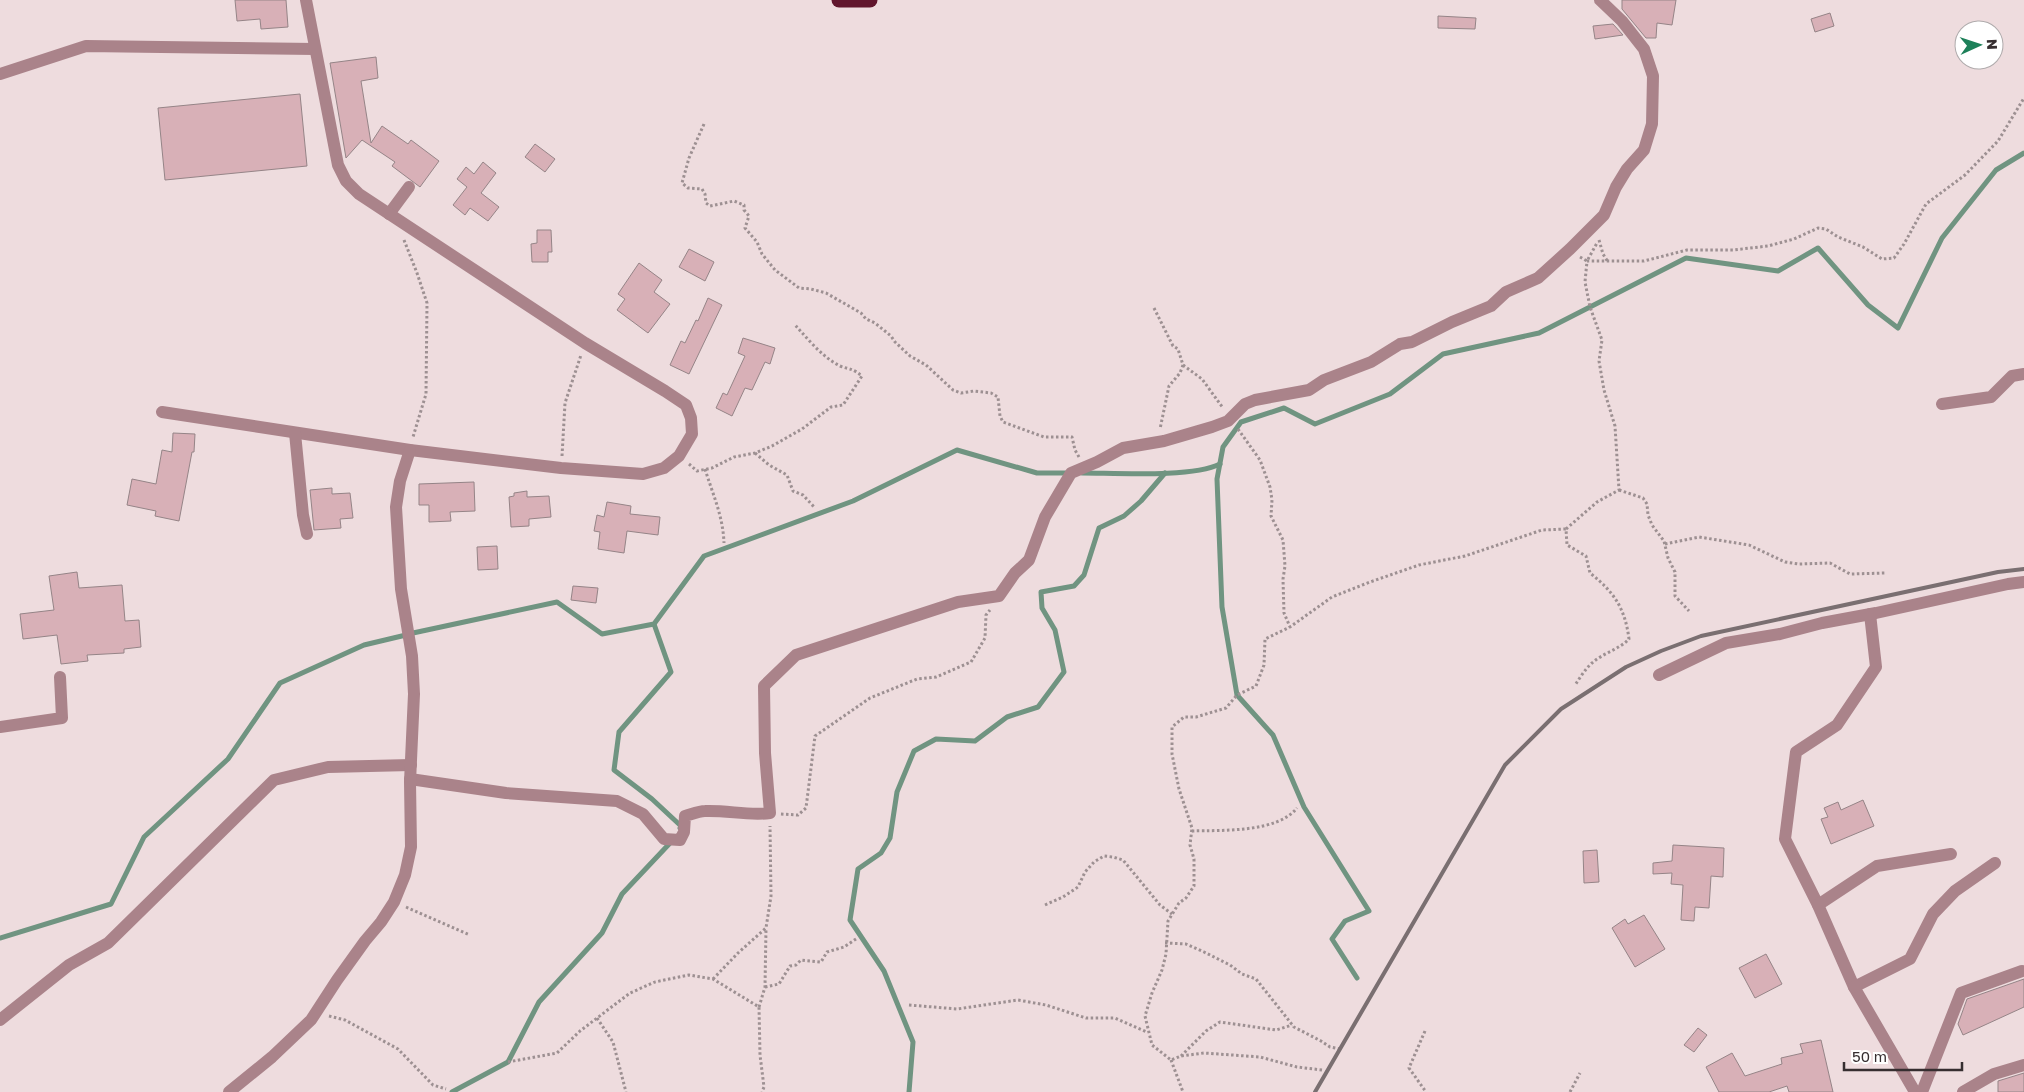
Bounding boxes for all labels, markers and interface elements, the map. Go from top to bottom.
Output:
north arrow [1954,20,2004,70]
text: N [1984,39,2001,50]
scale bar [1844,1040,1962,1072]
text: 50 m [1852,1047,1887,1065]

